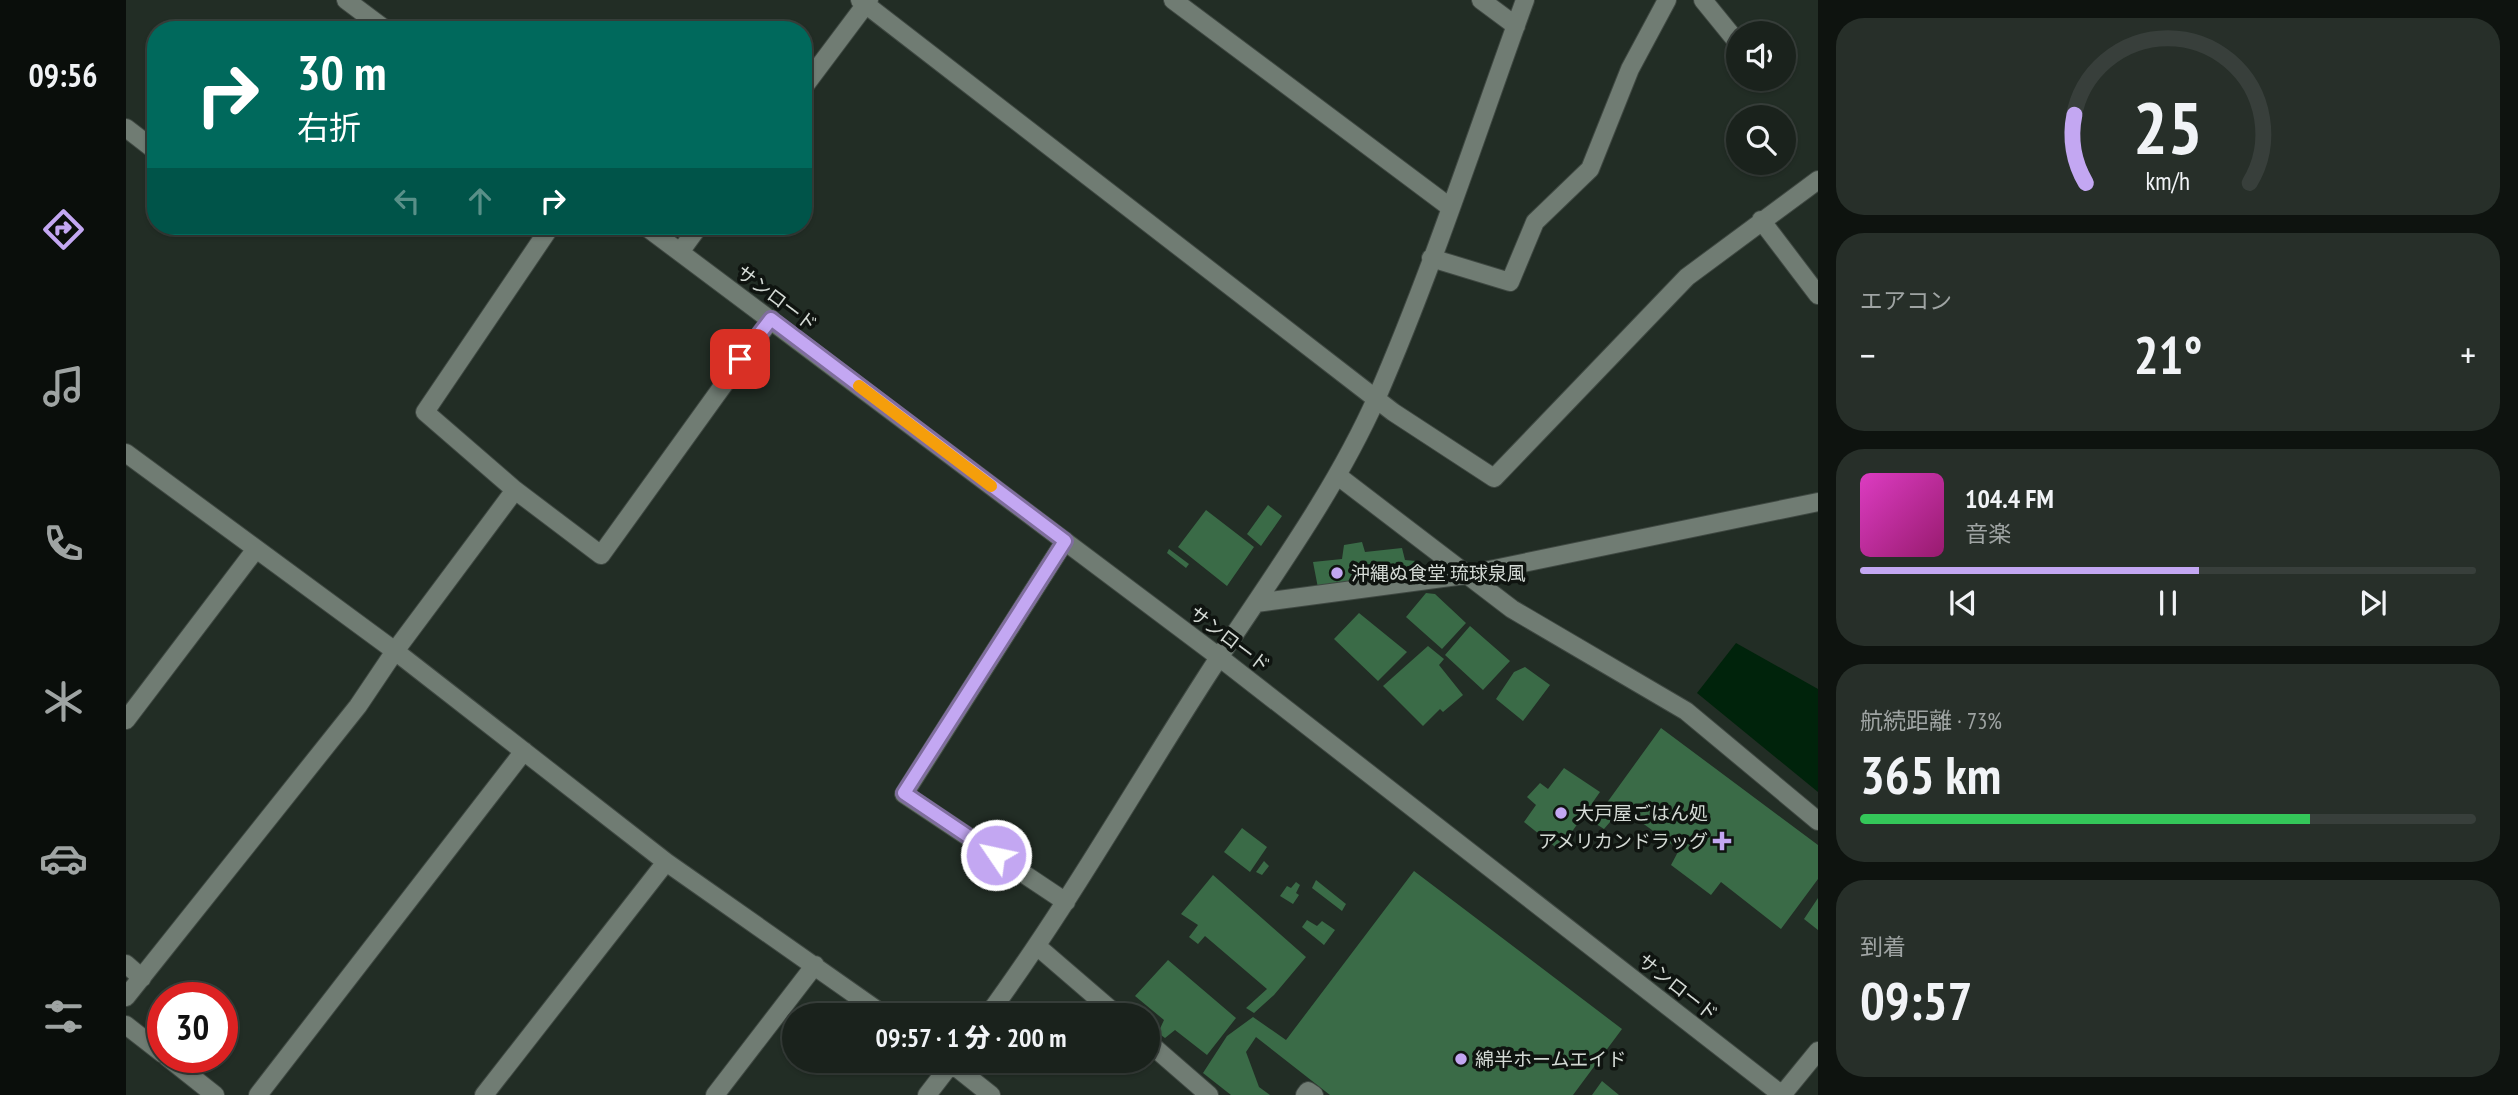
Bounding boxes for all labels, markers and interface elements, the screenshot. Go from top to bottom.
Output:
map controls [1726,21,1796,175]
button: sound [1726,21,1796,91]
text: 30 m [297,40,386,104]
icon: right [182,49,273,140]
text: 09:56 [28,54,98,96]
text: 25 [2133,79,2203,173]
button: search [1726,105,1796,175]
text: 右折 [297,106,361,148]
text: km/h [2146,165,2190,197]
icon: left [388,182,426,220]
icon: ahead [461,182,499,220]
icon: right [534,182,572,220]
icon: directions [39,205,88,254]
street label: サンロード [732,260,822,336]
text: エアコン [1860,286,1952,315]
text: 21° [2134,321,2202,388]
pin [710,329,770,389]
text: − [1860,330,1876,379]
text: + [2460,330,2476,379]
icon: arrive [721,340,759,378]
icon: music [39,362,88,411]
text: 104.4 FM [1965,482,2054,515]
icon: phone [39,519,88,568]
text: 音楽 [1965,519,2011,548]
place label: 沖縄ぬ食堂 琉球泉風 [1351,561,1526,585]
marker: 沖縄ぬ食堂 琉球泉風 [1329,565,1345,581]
icon: previous [1944,584,1982,622]
icon: pause [2149,584,2187,622]
icon: next [2354,584,2392,622]
street label: サンロード [1185,601,1275,677]
icon: climate [39,677,88,726]
text: 航続距離 · 73% [1860,706,2002,735]
text: 365 km [1860,741,2001,808]
place label: 大戸屋ごはん処 [1575,801,1708,825]
marker: 大戸屋ごはん処 [1553,805,1569,821]
position arrow [959,818,1033,892]
place label: アメリカンドラッグ [1538,829,1708,853]
marker: アメリカンドラッグ [1714,833,1730,849]
icon: car [39,834,88,883]
text: 到着 [1860,932,1906,961]
street label: サンロード [1633,948,1723,1026]
text: 09:57 [1860,967,1972,1034]
speed limit sign: 30 [147,982,238,1073]
icon: filters [39,992,88,1041]
text: 09:57 · 1 分 · 200 m [875,1021,1067,1054]
place label: 綿半ホームエイド [1475,1047,1626,1071]
marker: 綿半ホームエイド [1453,1051,1469,1067]

